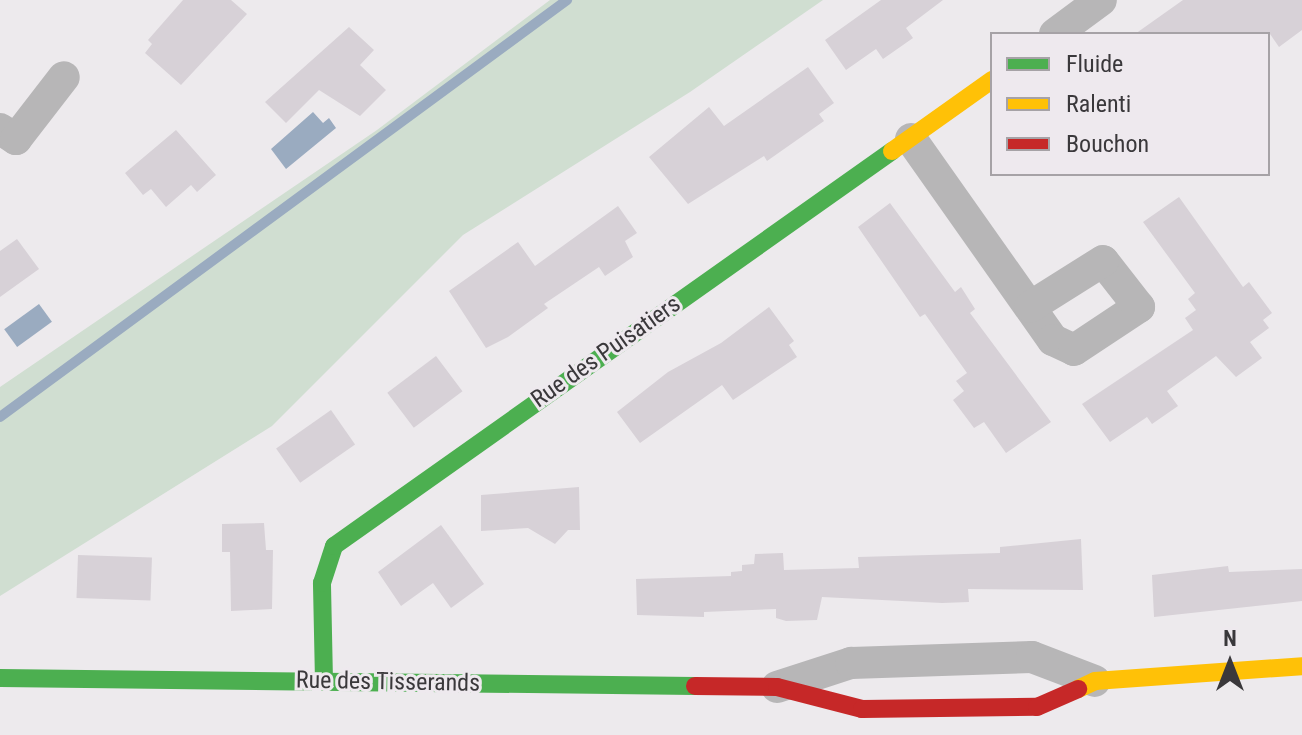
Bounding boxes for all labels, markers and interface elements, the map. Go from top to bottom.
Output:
legend [990,32,1270,176]
text: Fluide [1066,50,1123,78]
text: Ralenti [1066,90,1131,118]
text: Bouchon [1066,130,1149,158]
street label: Rue des Puisatiers [526,290,686,414]
north arrow [1190,623,1270,703]
text: N [1223,626,1237,651]
street label: Rue des Tisserands [295,666,481,698]

